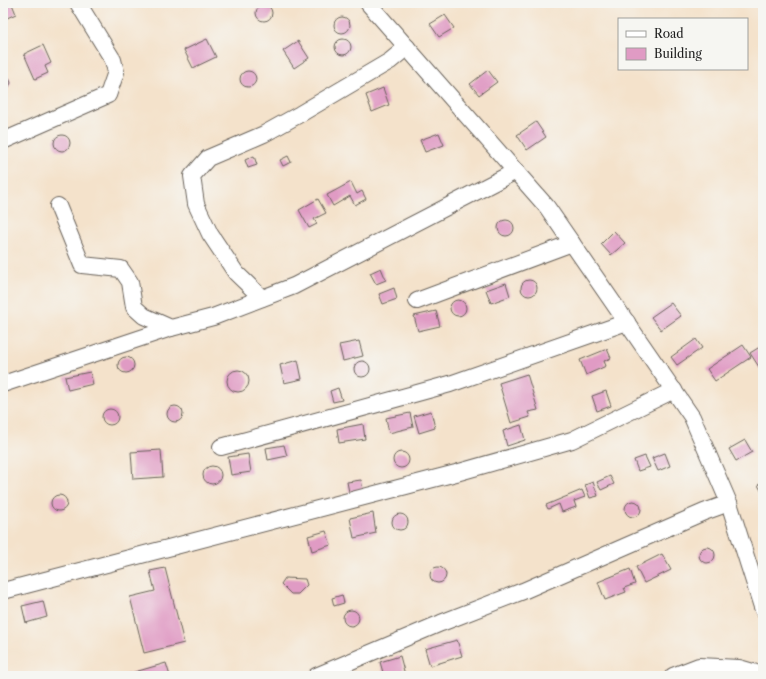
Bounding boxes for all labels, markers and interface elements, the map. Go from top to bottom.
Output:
legend [618,18,748,70]
text: Road [654,26,684,41]
text: Building [654,46,702,61]

